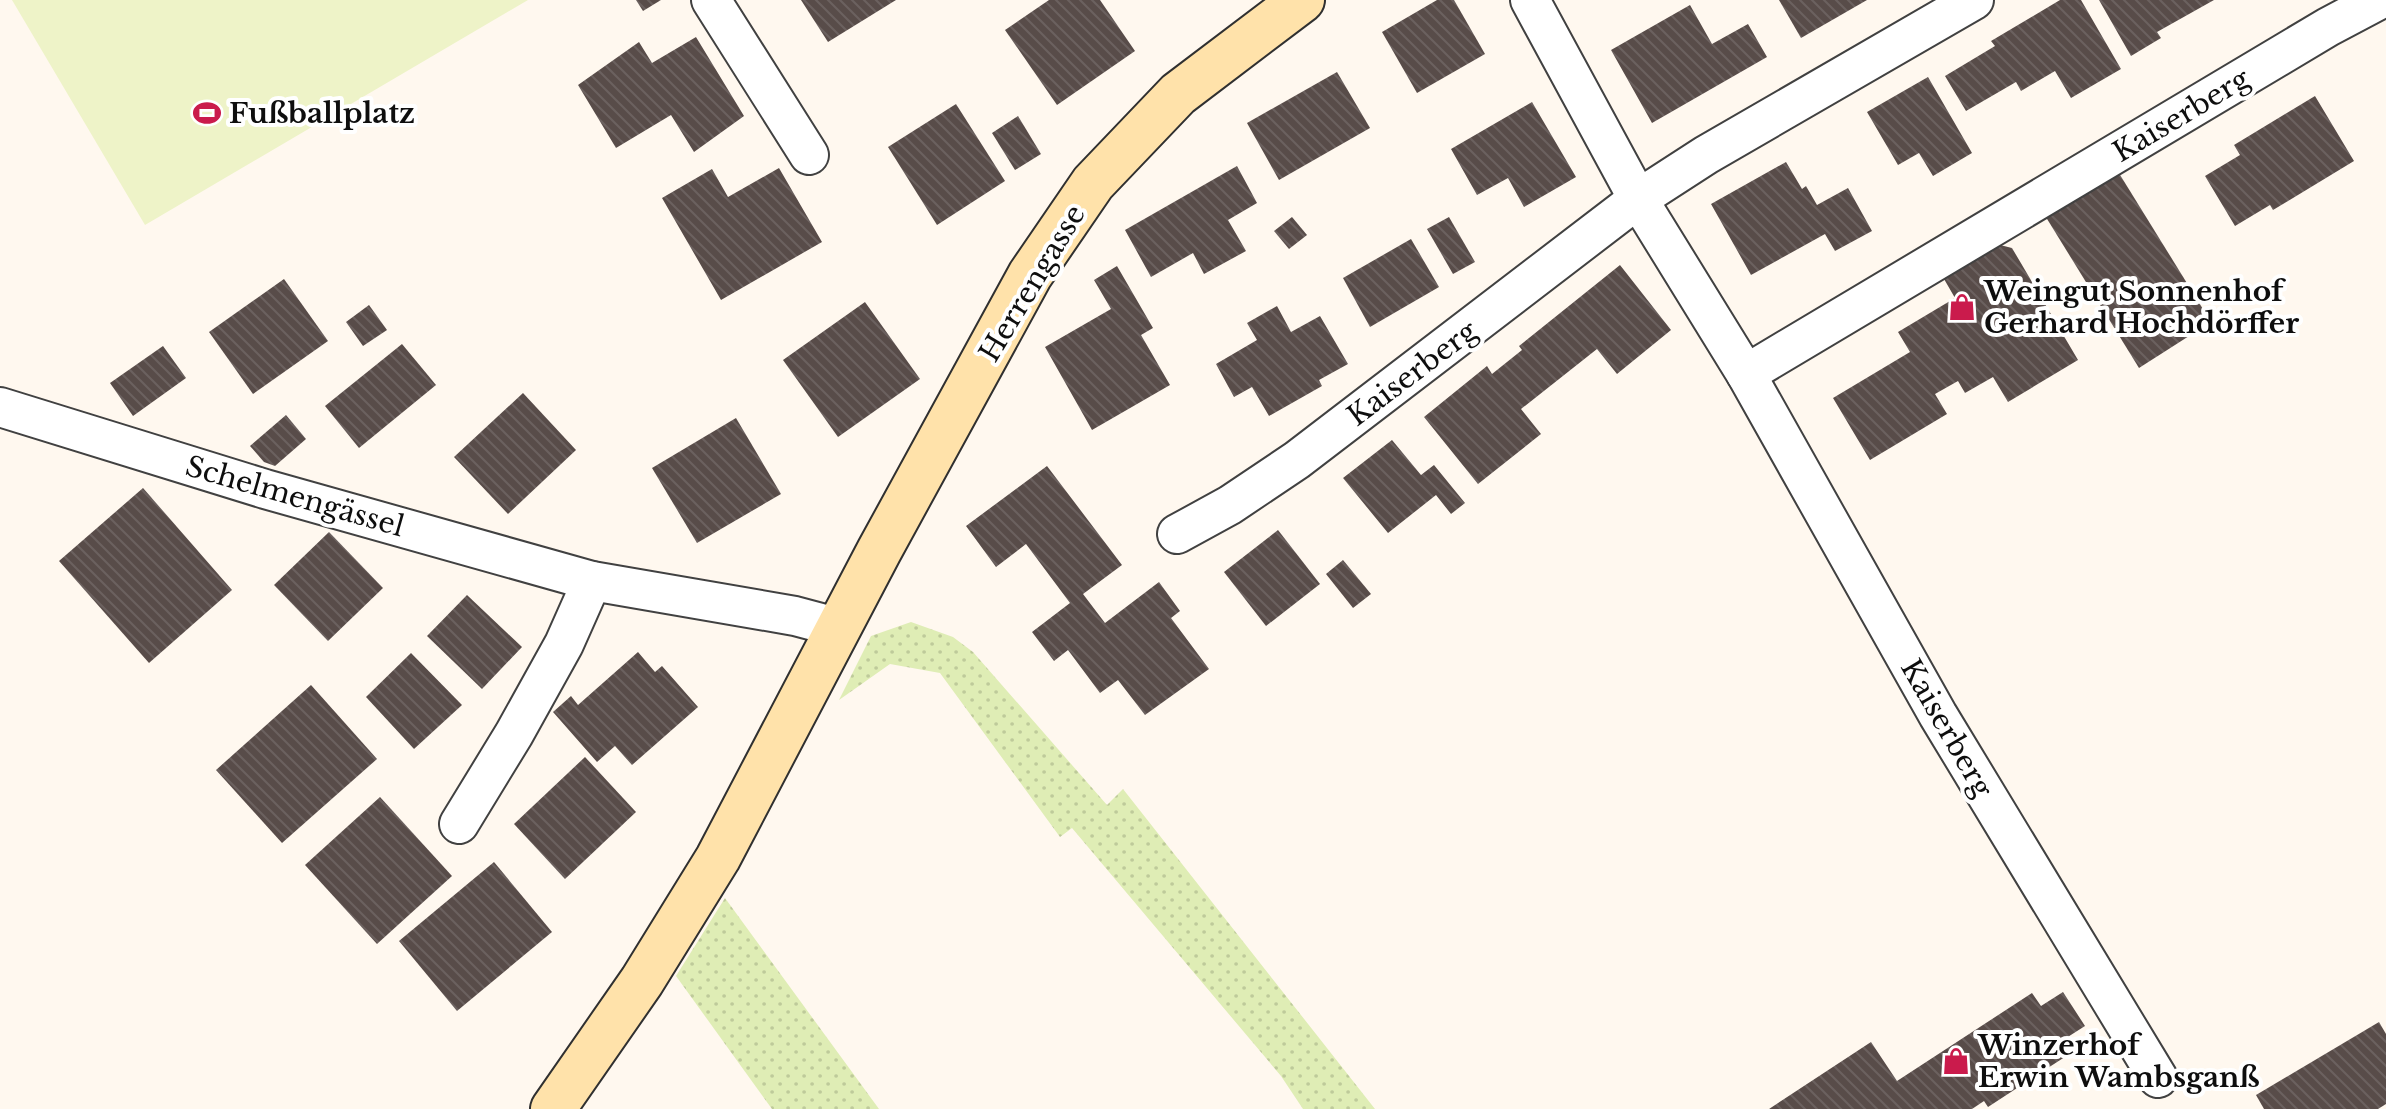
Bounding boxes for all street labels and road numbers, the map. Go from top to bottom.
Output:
street label: Kaiserberg [2106,60,2257,170]
street label: Herrengasse [972,198,1093,368]
street label: Kaiserberg [1340,313,1485,434]
street label: Schelmengässel [182,449,408,544]
street label: Kaiserberg [1893,653,2001,805]

